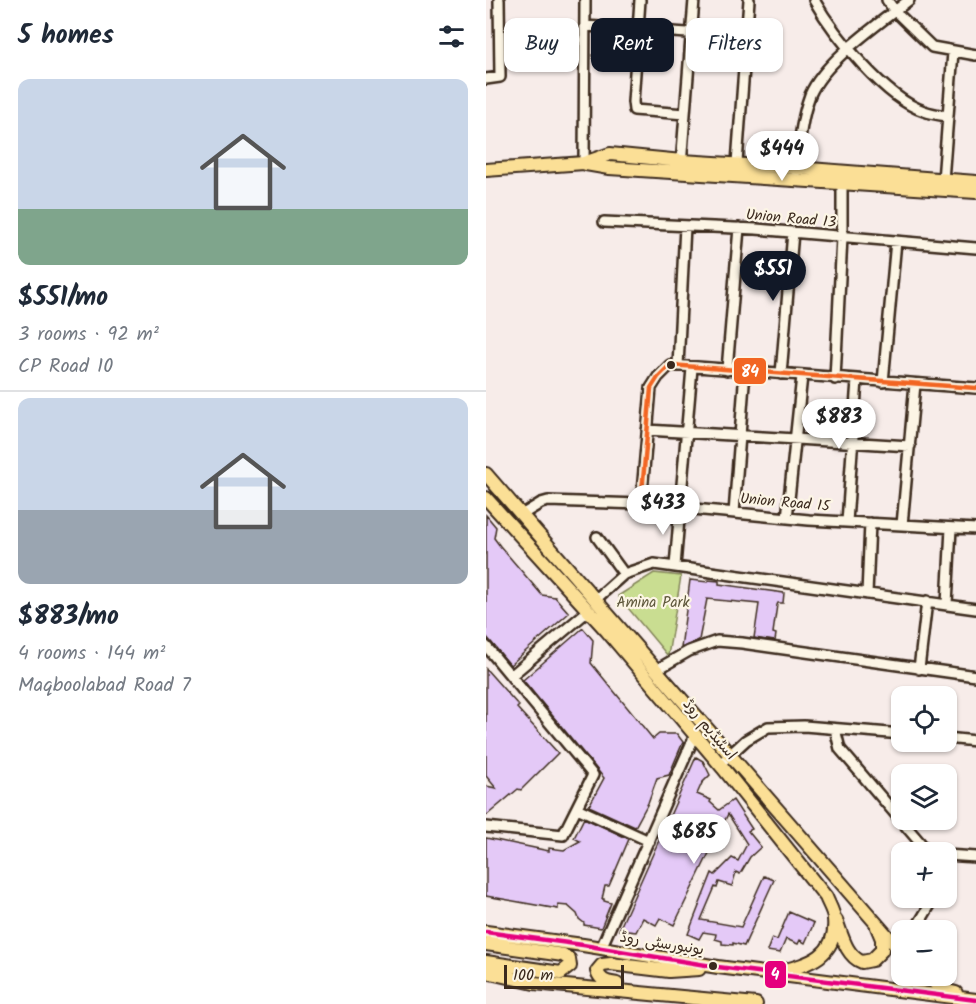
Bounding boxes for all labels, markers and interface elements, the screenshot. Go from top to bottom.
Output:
text: 5 homes [18,15,114,57]
chip: Buy [504,18,579,72]
chip: Rent [591,18,674,72]
chip: Filters [686,18,783,72]
icon: filters [435,20,468,53]
icon: home [189,118,297,226]
pin: $444 [746,131,818,182]
text: $444 [760,134,804,166]
street label: Union Road 13 [745,203,838,235]
pin: $551 [737,251,809,302]
text: $551 [754,254,792,286]
text: $551/mo [18,277,108,319]
text: 3 rooms · 92 m² [18,319,159,351]
text: CP Road 10 [18,351,113,383]
line badge: 84 [733,357,767,385]
unlabelled marker [665,359,677,371]
text: 84 [741,360,759,385]
pin: $883 [803,399,875,450]
text: $883 [816,402,862,434]
icon: home [189,437,297,545]
pin: $433 [627,485,699,536]
street label: Union Road 15 [739,487,832,519]
text: $433 [641,488,685,520]
park label: Amina Park [617,591,690,615]
text: $883/mo [18,596,119,638]
text: 4 rooms · 144 m² [18,638,165,670]
text: Maqboolabad Road 7 [18,670,191,702]
map controls [891,686,957,986]
button: locate [891,686,957,752]
street label: اسٹیڈیم روڈ [676,694,742,766]
button: layers [891,764,957,830]
pin: $685 [658,814,730,865]
text: $685 [672,817,716,849]
button: + [891,842,957,908]
button: − [891,920,957,986]
street label: یونیورسٹی روڈ [618,925,706,962]
unlabelled marker [707,960,719,972]
line badge: 4 [764,960,787,989]
scale bar [504,962,624,990]
text: 100 m [513,963,553,988]
text: 4 [771,963,780,988]

